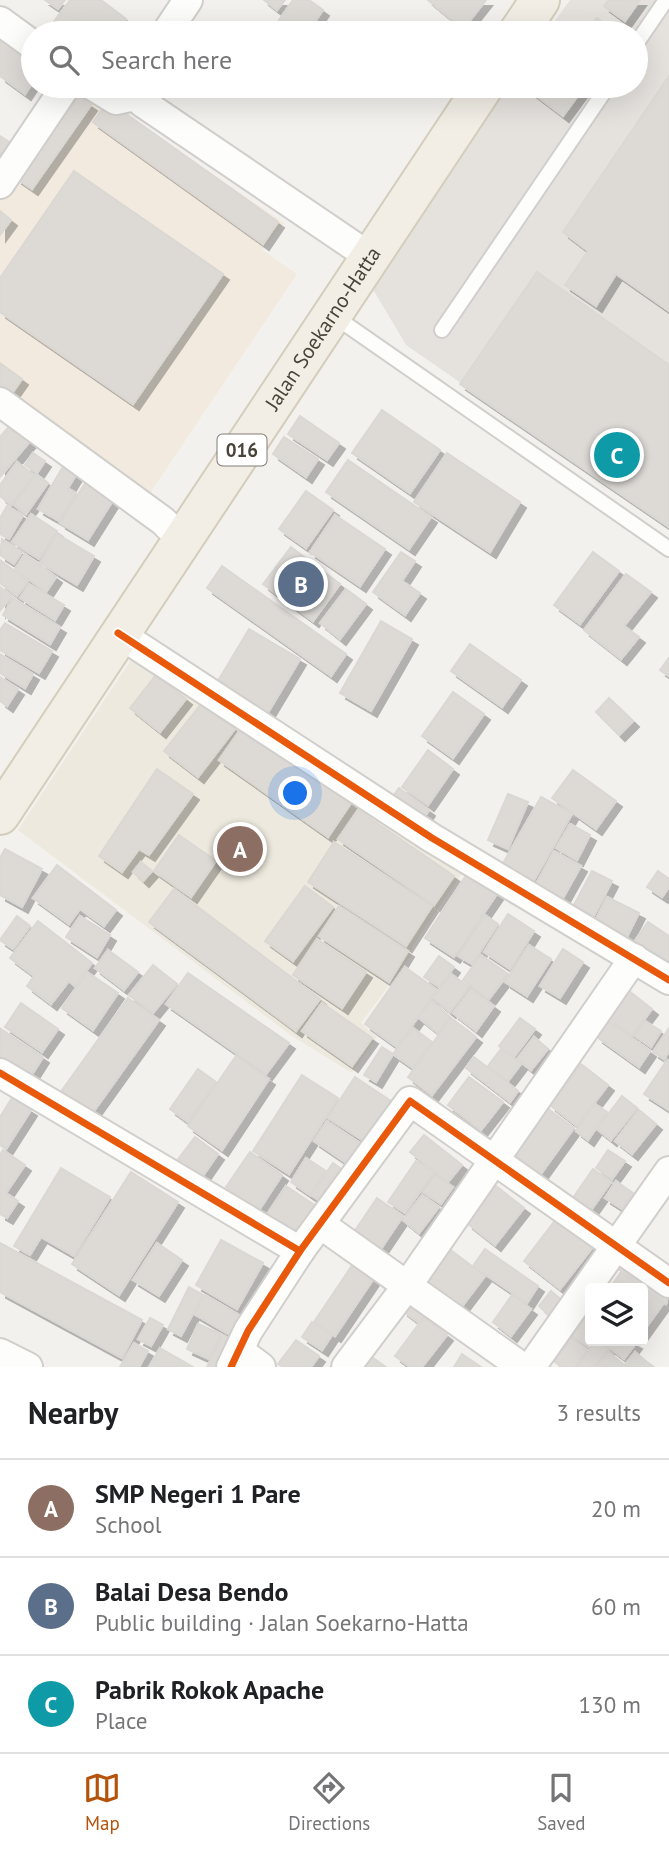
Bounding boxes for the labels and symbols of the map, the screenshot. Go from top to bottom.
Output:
street label: Jalan Soekarno-Hatta [258,241,387,416]
pin: C [594,429,640,481]
road number: 016 [218,435,266,466]
pin: B [278,558,324,610]
your location [278,776,312,810]
pin: A [217,823,263,875]

